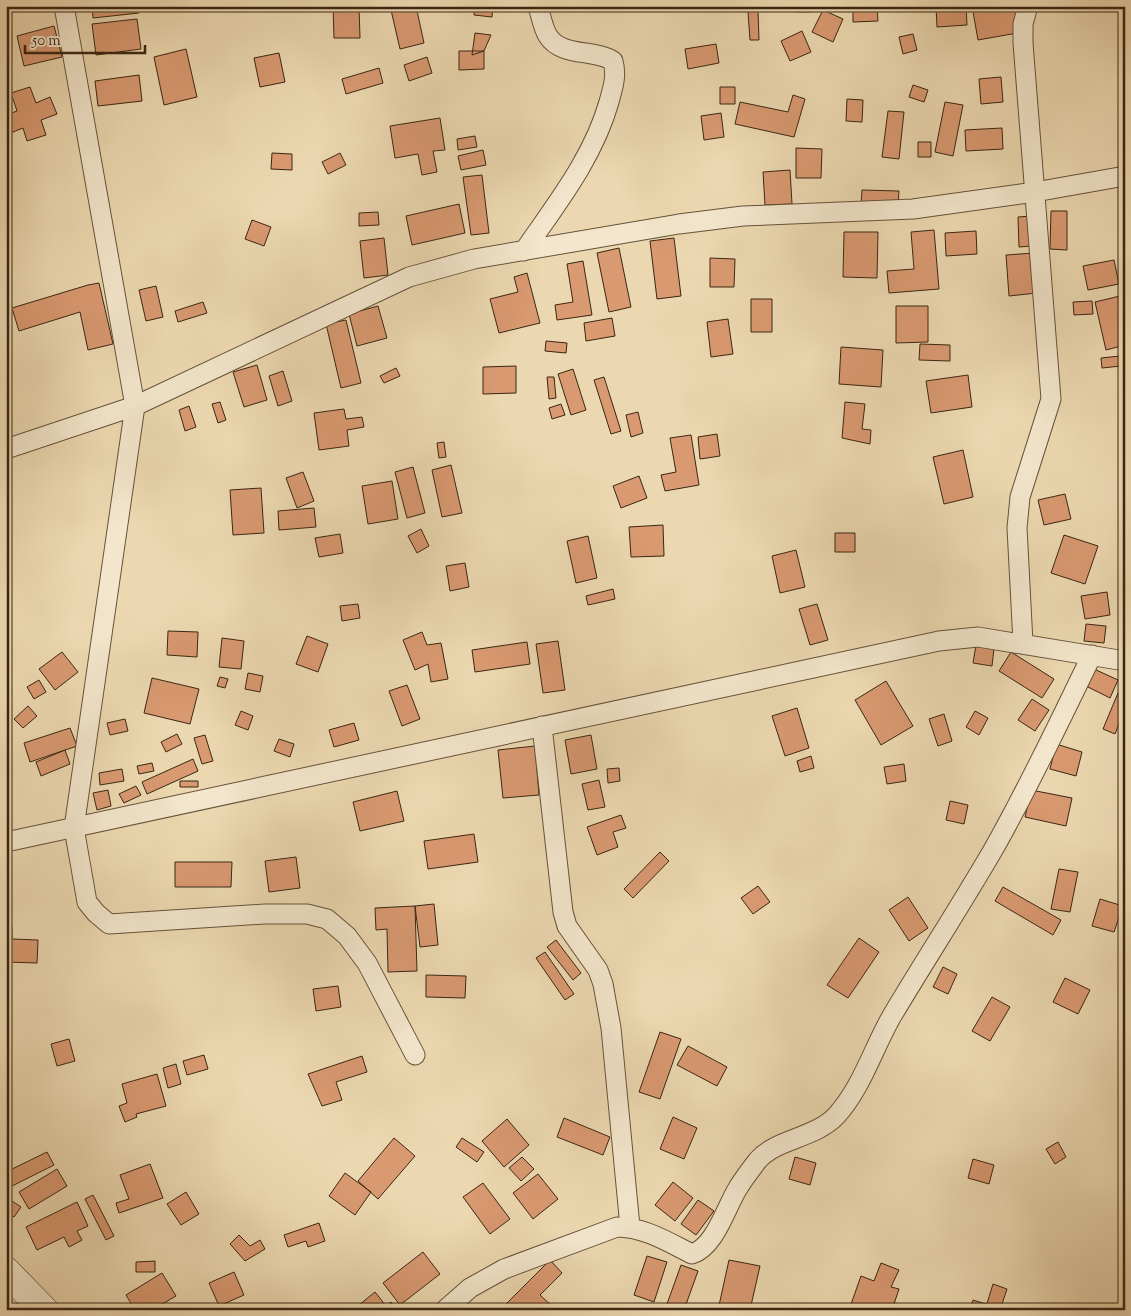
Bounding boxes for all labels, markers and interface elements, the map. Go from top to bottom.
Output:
scale bar [25,22,145,54]
text: 50 m [31,31,61,52]

